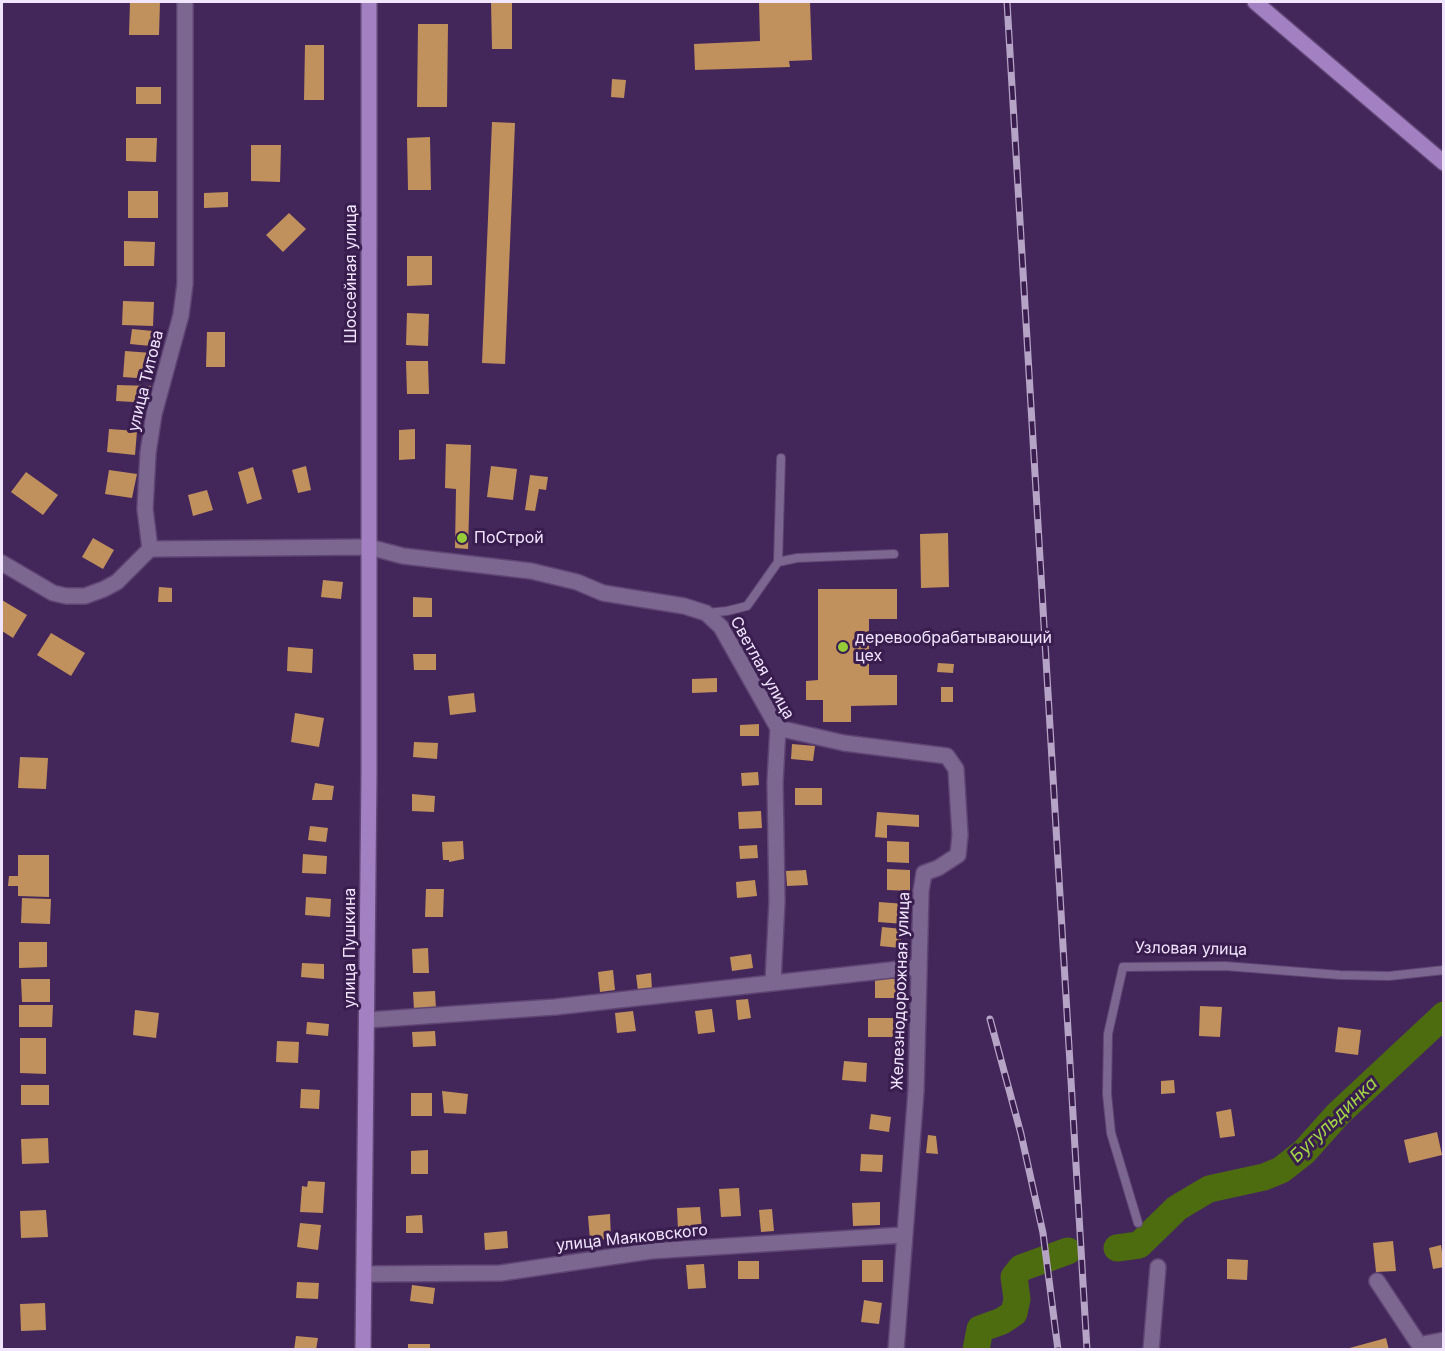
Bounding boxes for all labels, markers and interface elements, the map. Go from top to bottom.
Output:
street label: Шоссейная улица [341,204,361,344]
street label: улица Титова [124,328,168,434]
place label: ПоСтрой [474,528,544,548]
marker: ПоСтрой [455,531,469,545]
street label: Светлая улица [726,613,798,723]
place label: деревообрабатывающий цех [855,628,1052,666]
marker: деревообрабатывающий цех [836,640,850,654]
street label: улица Пушкина [340,888,360,1008]
street label: Железнодорожная улица [888,891,914,1091]
street label: Узловая улица [1135,938,1247,960]
water label: Бугульдинка [1286,1073,1382,1167]
street label: улица Маяковского [555,1220,709,1256]

